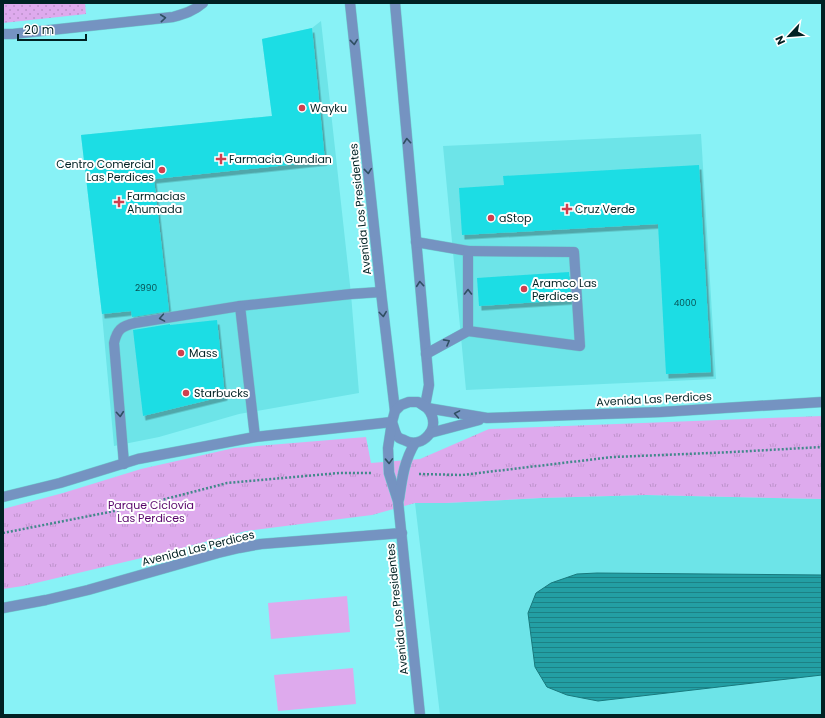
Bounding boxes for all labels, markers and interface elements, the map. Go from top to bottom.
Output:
one-way arrow [160,14,166,23]
scale bar [18,16,86,42]
north arrow [769,16,809,56]
text: 20 m [24,21,54,38]
text: N [771,33,789,48]
one-way arrow [349,39,358,45]
place label: Wayku [310,100,347,116]
marker: Wayku [297,103,307,113]
one-way arrow [403,138,412,144]
street label: Avenida Los Presidentes [345,142,375,275]
place label: Farmacia Gundian [229,151,332,167]
marker: Farmacia Gundian [216,154,226,164]
place label: Centro Comercial Las Perdices [56,156,154,185]
marker: Centro Comercial Las Perdices [157,165,167,175]
one-way arrow [363,168,372,174]
place label: Farmacias Ahumada [127,188,186,217]
marker: Farmacias Ahumada [114,197,124,207]
place label: Cruz Verde [575,201,635,217]
marker: Cruz Verde [562,204,572,214]
place label: aStop [499,210,531,226]
marker: aStop [486,213,496,223]
place label: Aramco Las Perdices [532,275,597,304]
one-way arrow [415,281,424,287]
house number: 2990 [135,282,157,294]
marker: Aramco Las Perdices [519,284,529,294]
one-way arrow [464,289,472,295]
house number: 4000 [674,297,697,309]
one-way arrow [378,311,387,317]
one-way arrow [159,313,165,322]
one-way arrow [443,340,450,347]
place label: Mass [189,345,218,361]
marker: Mass [176,348,186,358]
place label: Starbucks [194,385,249,401]
marker: Starbucks [181,388,191,398]
street label: Avenida Las Perdices [596,388,712,410]
one-way arrow [454,410,460,419]
one-way arrow [115,411,124,417]
one-way arrow [384,458,393,464]
park label: Parque Ciclovía Las Perdices [108,497,194,526]
street label: Avenida Las Perdices [140,526,256,570]
street label: Avenida Los Presidentes [382,542,412,675]

